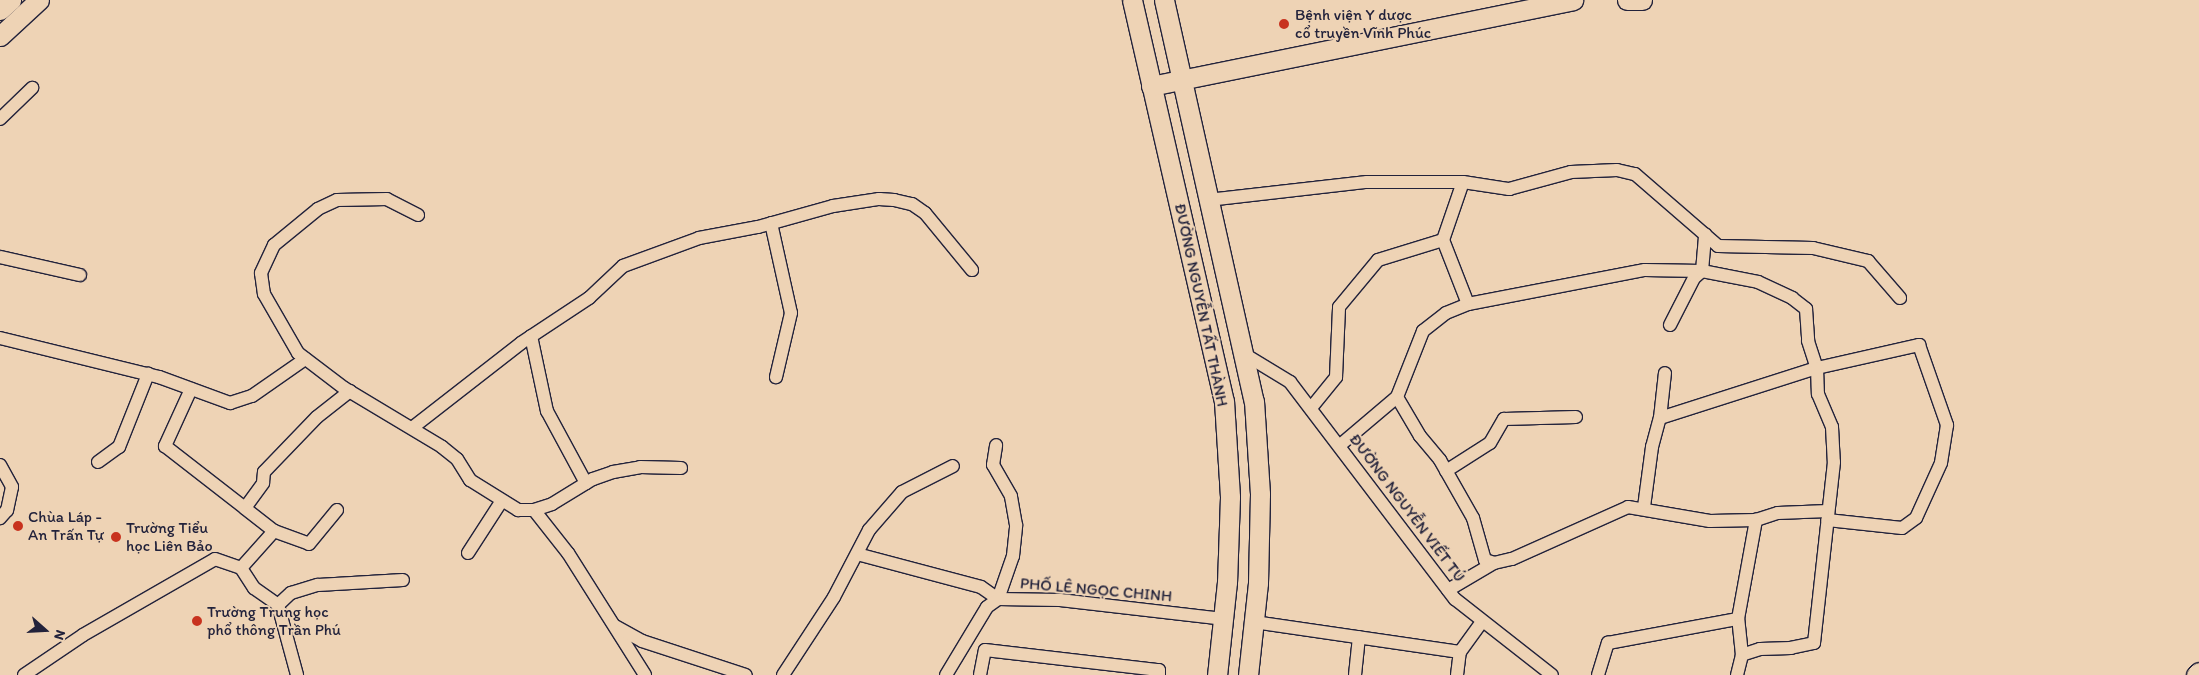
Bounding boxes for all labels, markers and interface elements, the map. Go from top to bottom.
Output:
place label: Bệnh viện Y dược cổ truyền Vĩnh Phúc [1295,5,1431,43]
marker: Bệnh viện Y dược cổ truyền Vĩnh Phúc [1277,17,1291,31]
street label: ĐƯỜNG NGUYỄN TẤT THÀNH [1170,202,1232,408]
street label: ĐƯỜNG NGUYỄN VIẾT TÚ [1345,430,1469,586]
place label: Chùa Láp - An Trấn Tự [28,507,103,545]
place label: Trường Tiểu học Liên Bảo [126,518,213,556]
marker: Chùa Láp - An Trấn Tự [12,520,24,532]
marker: Trường Tiểu học Liên Bảo [110,531,122,543]
street label: PHỐ LÊ NGỌC CHINH [1019,574,1173,606]
place label: Trường Trung học phổ thông Trần Phú [207,602,340,640]
north arrow [20,605,70,655]
marker: Trường Trung học phổ thông Trần Phú [191,615,203,627]
text: N [50,628,69,642]

